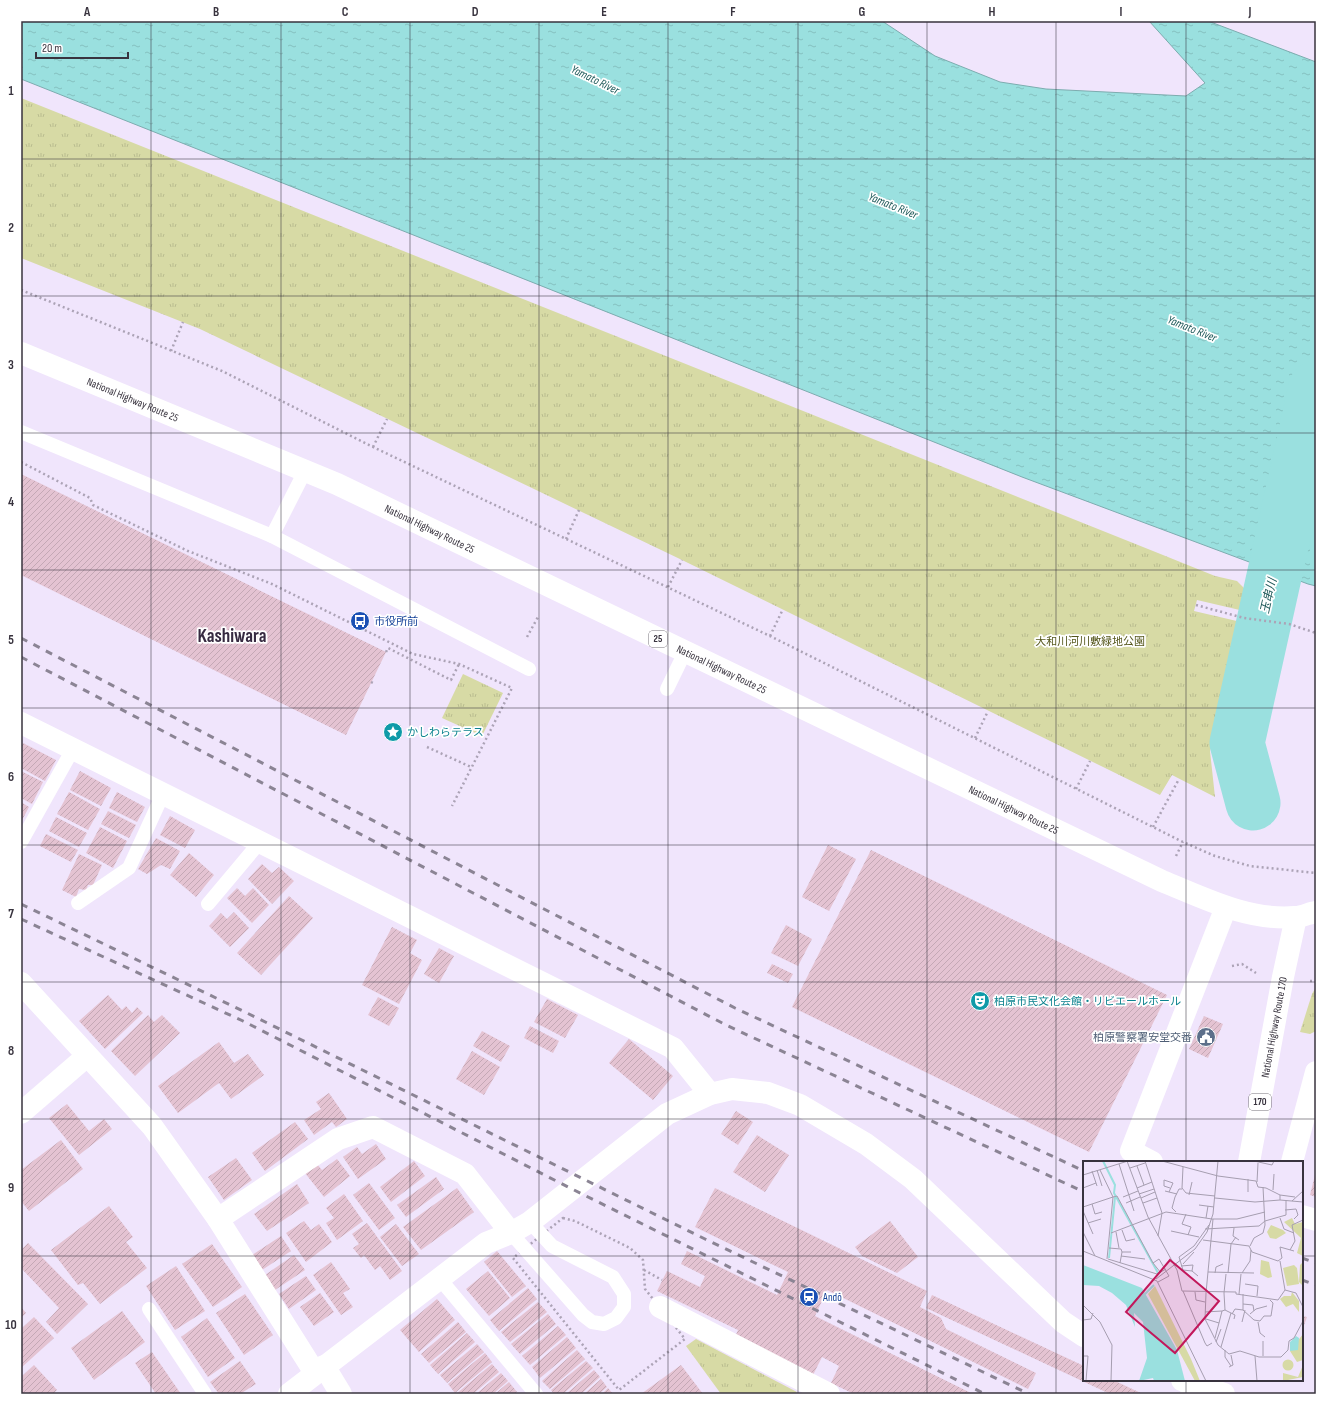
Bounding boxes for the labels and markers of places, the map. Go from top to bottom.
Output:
bus stop icon: 市役所前 [349,610,371,632]
place label: 市役所前 [374,615,418,628]
place icon: かしわらテラス [382,721,404,743]
place label: かしわらテラス [407,726,484,739]
theatre icon: 柏原市民文化会館・リビエールホール [969,990,991,1012]
place label: 柏原市民文化会館・リビエールホール [994,995,1181,1008]
public building icon: 柏原警察署安堂交番 [1195,1026,1217,1048]
place label: 柏原警察署安堂交番 [1093,1031,1192,1044]
station icon: Andō [798,1286,820,1308]
place label: Andō [822,1291,842,1304]

